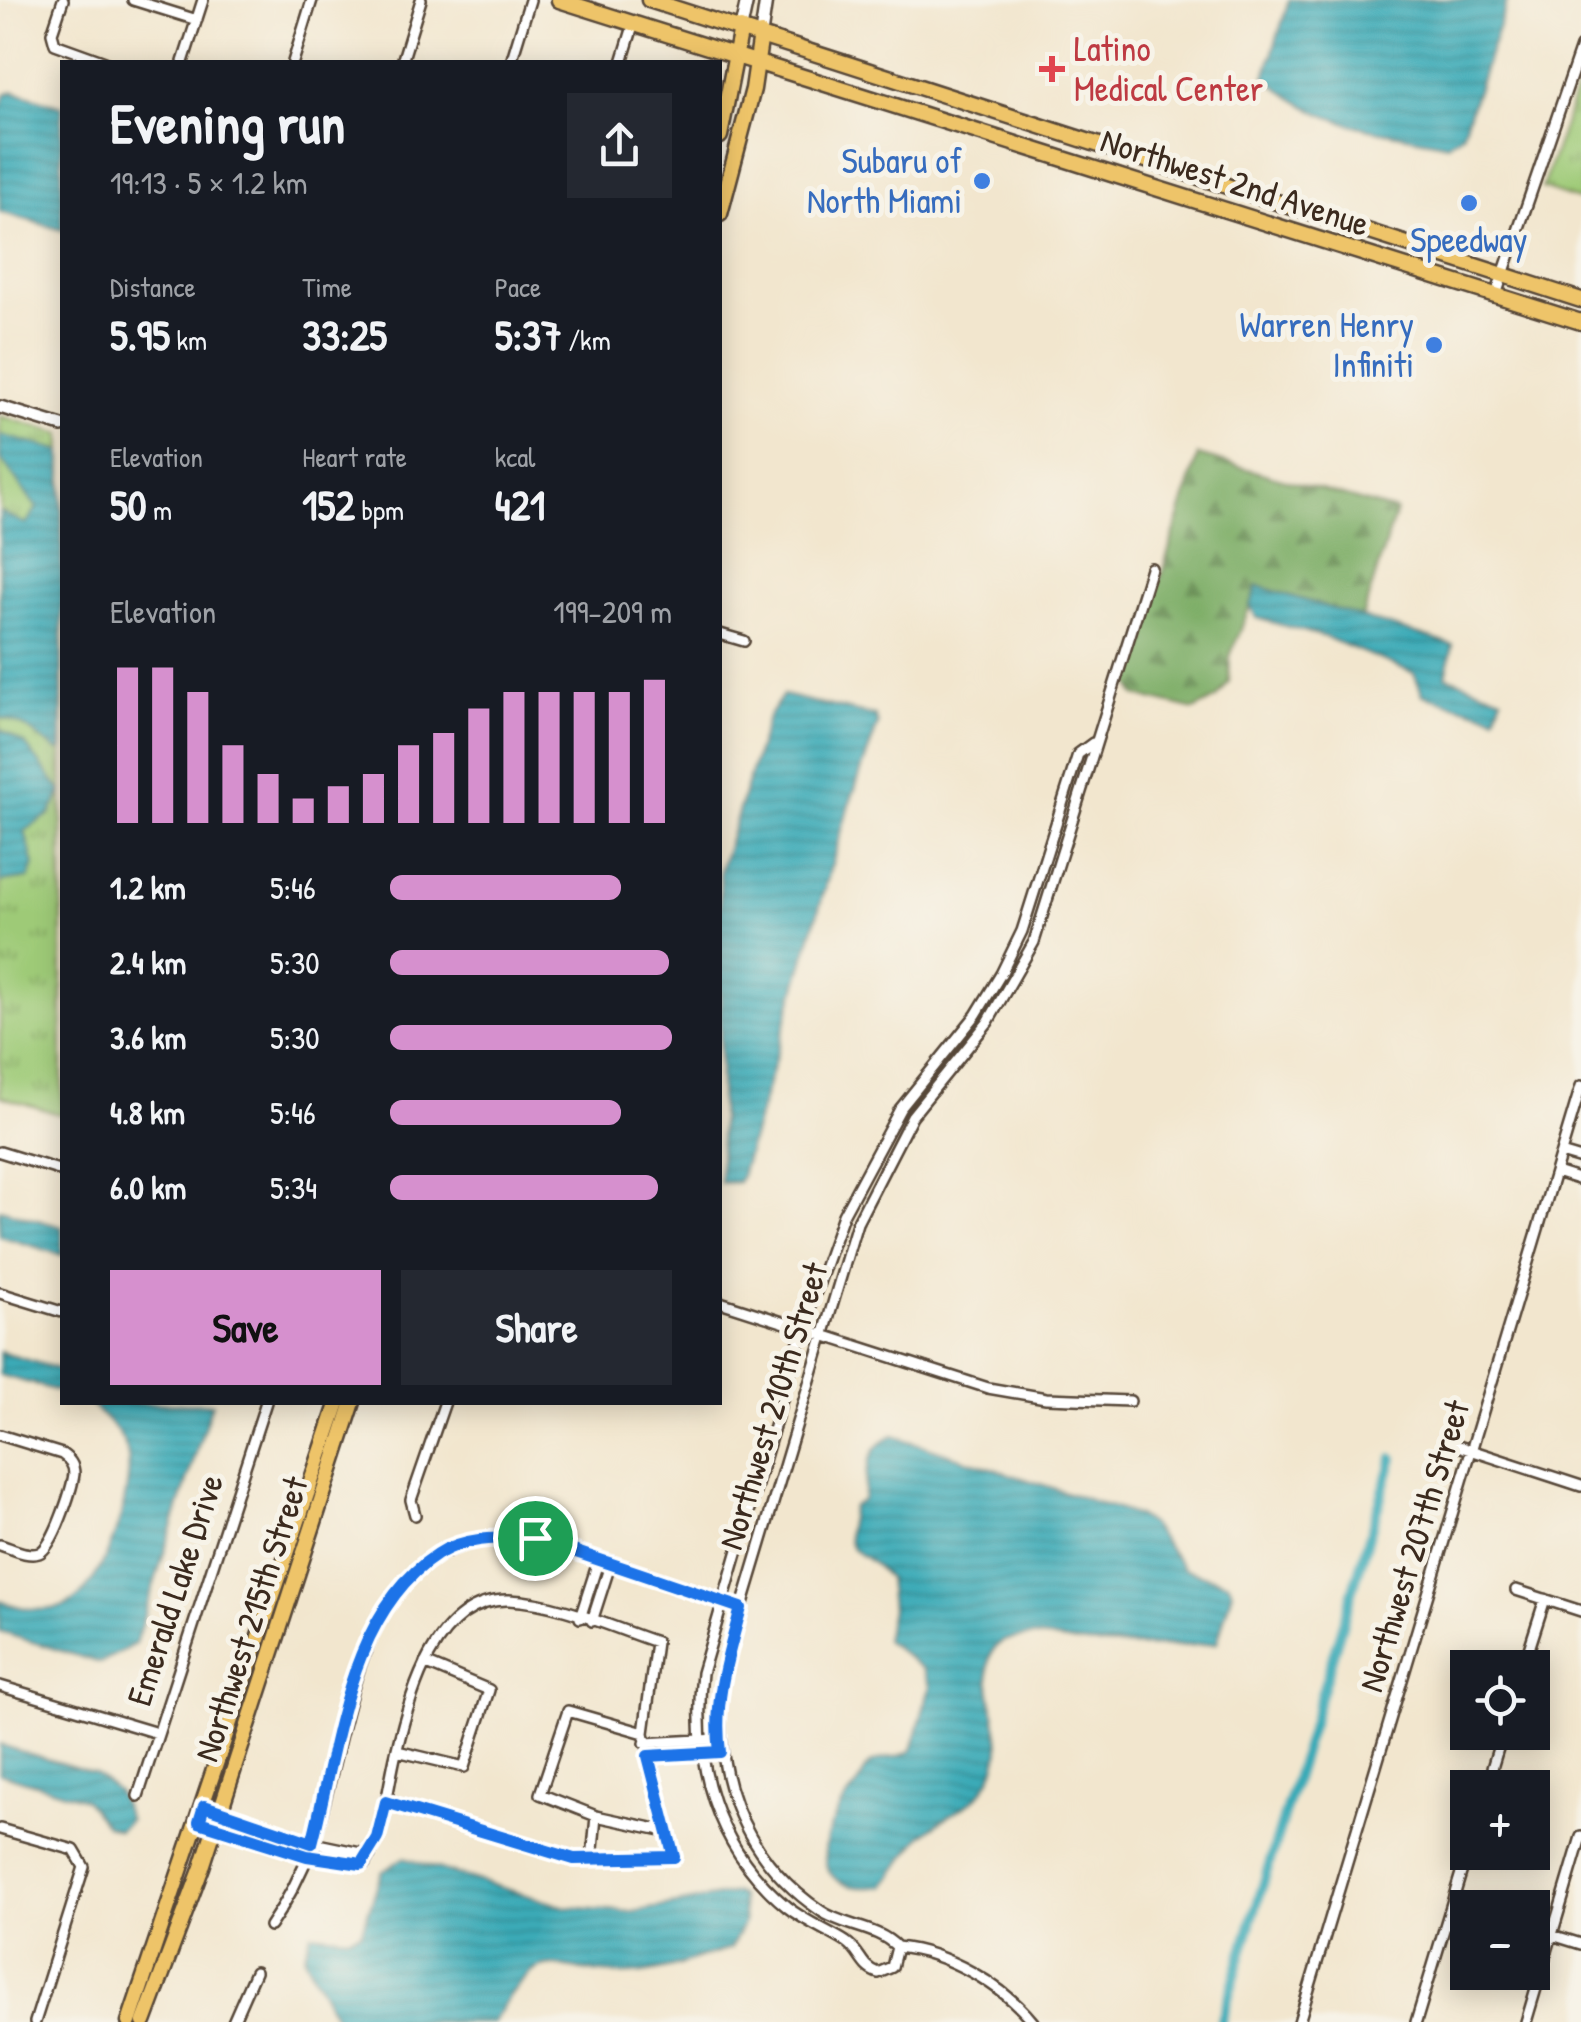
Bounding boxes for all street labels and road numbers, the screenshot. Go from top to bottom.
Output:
street label: Northwest 2nd Avenue [1095,116,1375,247]
street label: Northwest 210th Street [707,1256,839,1555]
street label: Northwest 207th Street [1347,1394,1480,1697]
street label: Emerald Lake Drive [115,1468,234,1711]
street label: Northwest 215th Street [182,1470,319,1767]

